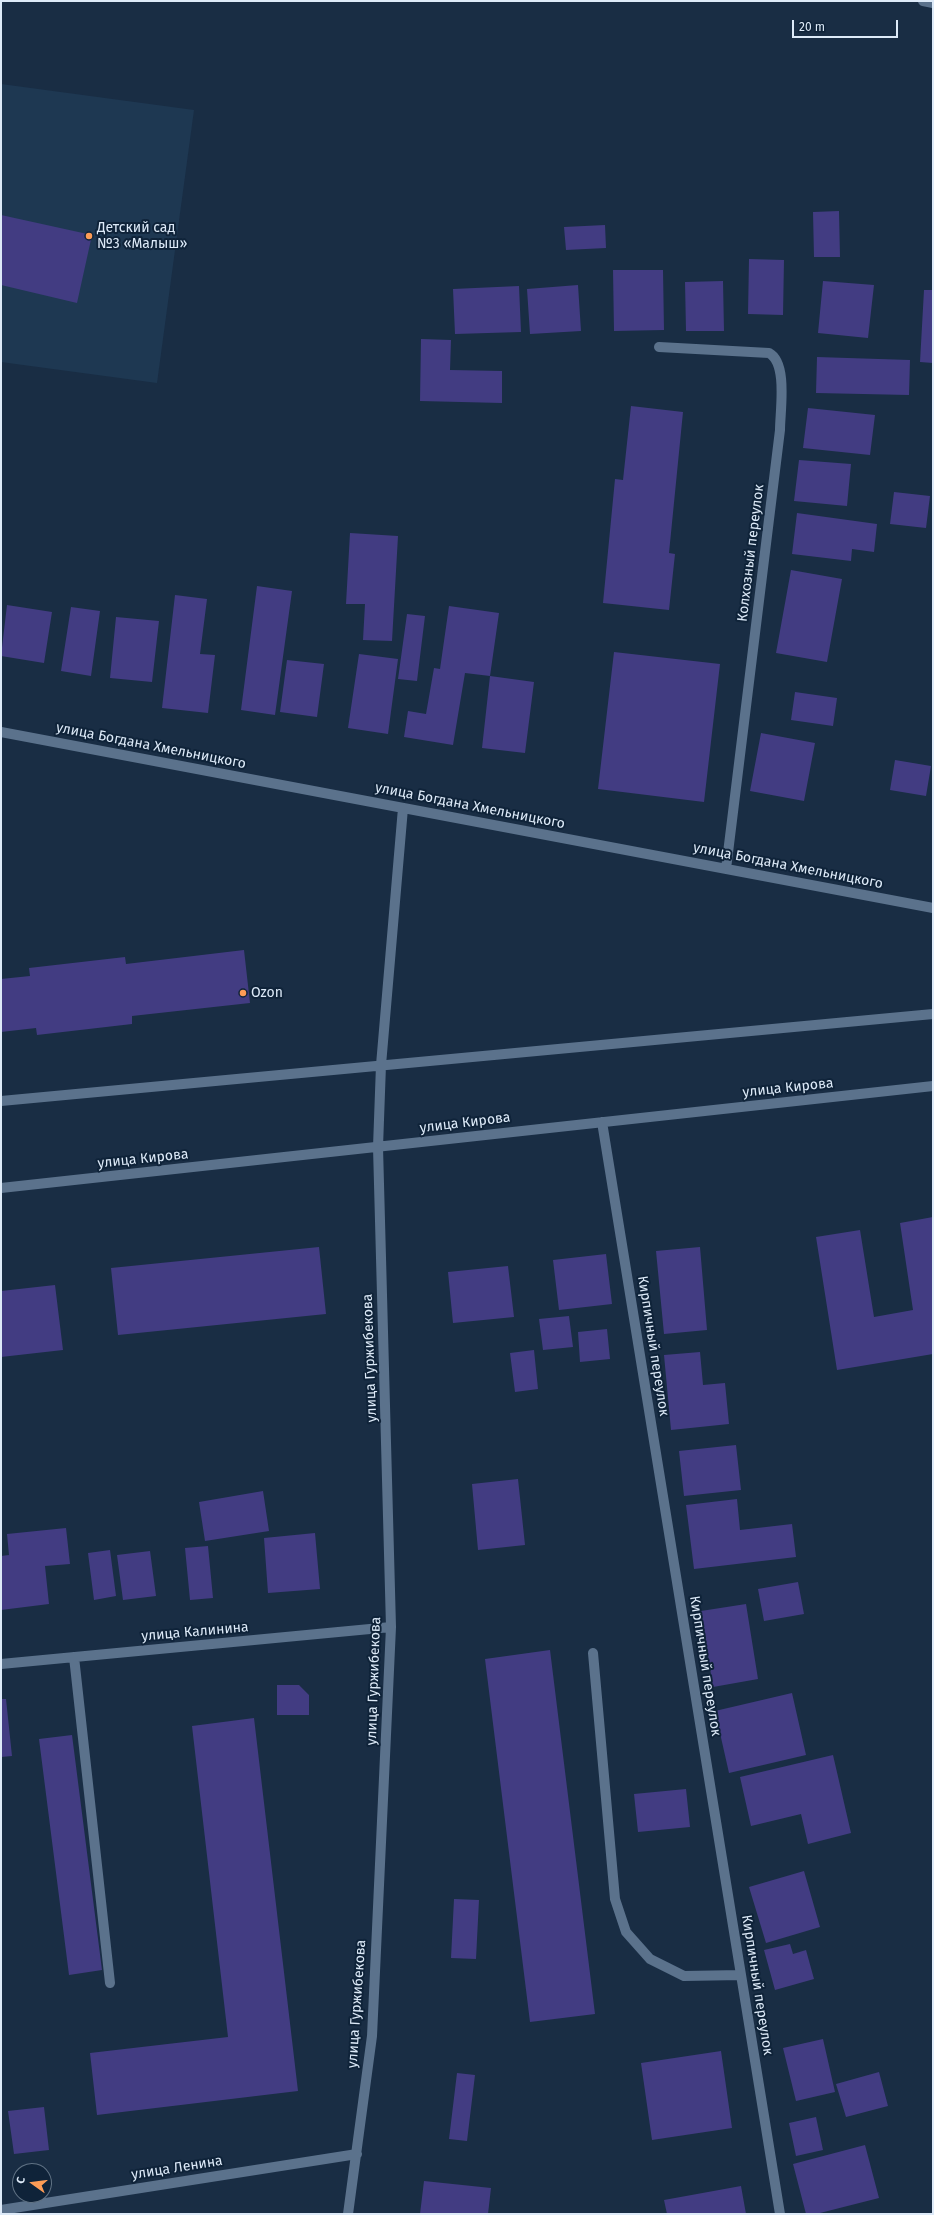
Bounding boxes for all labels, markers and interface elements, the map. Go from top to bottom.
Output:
scale bar [794,12,900,38]
text: 20 m [799,20,825,34]
place label: Детский сад №3 «Малыш» [97,220,187,252]
marker: Детский сад №3 «Малыш» [84,231,94,241]
street label: Колхозный переулок [734,483,768,623]
street label: улица Богдана Хмельницкого [55,719,247,773]
street label: улица Богдана Хмельницкого [374,779,566,833]
street label: улица Богдана Хмельницкого [692,839,884,893]
place label: Ozon [251,985,283,1001]
marker: Ozon [238,988,248,998]
street label: улица Кирова [742,1075,834,1101]
street label: улица Кирова [419,1109,511,1137]
street label: улица Кирова [97,1146,189,1172]
street label: Кирпичный переулок [634,1275,672,1417]
street label: улица Гуржибекова [359,1293,381,1423]
street label: Кирпичный переулок [686,1595,724,1737]
street label: улица Гуржибекова [363,1616,385,1746]
street label: улица Калинина [141,1619,249,1645]
street label: Кирпичный переулок [738,1914,776,2056]
street label: улица Гуржибекова [344,1939,370,2069]
street label: улица Ленина [130,2152,224,2184]
north arrow [12,2163,52,2203]
text: С [14,2176,28,2185]

